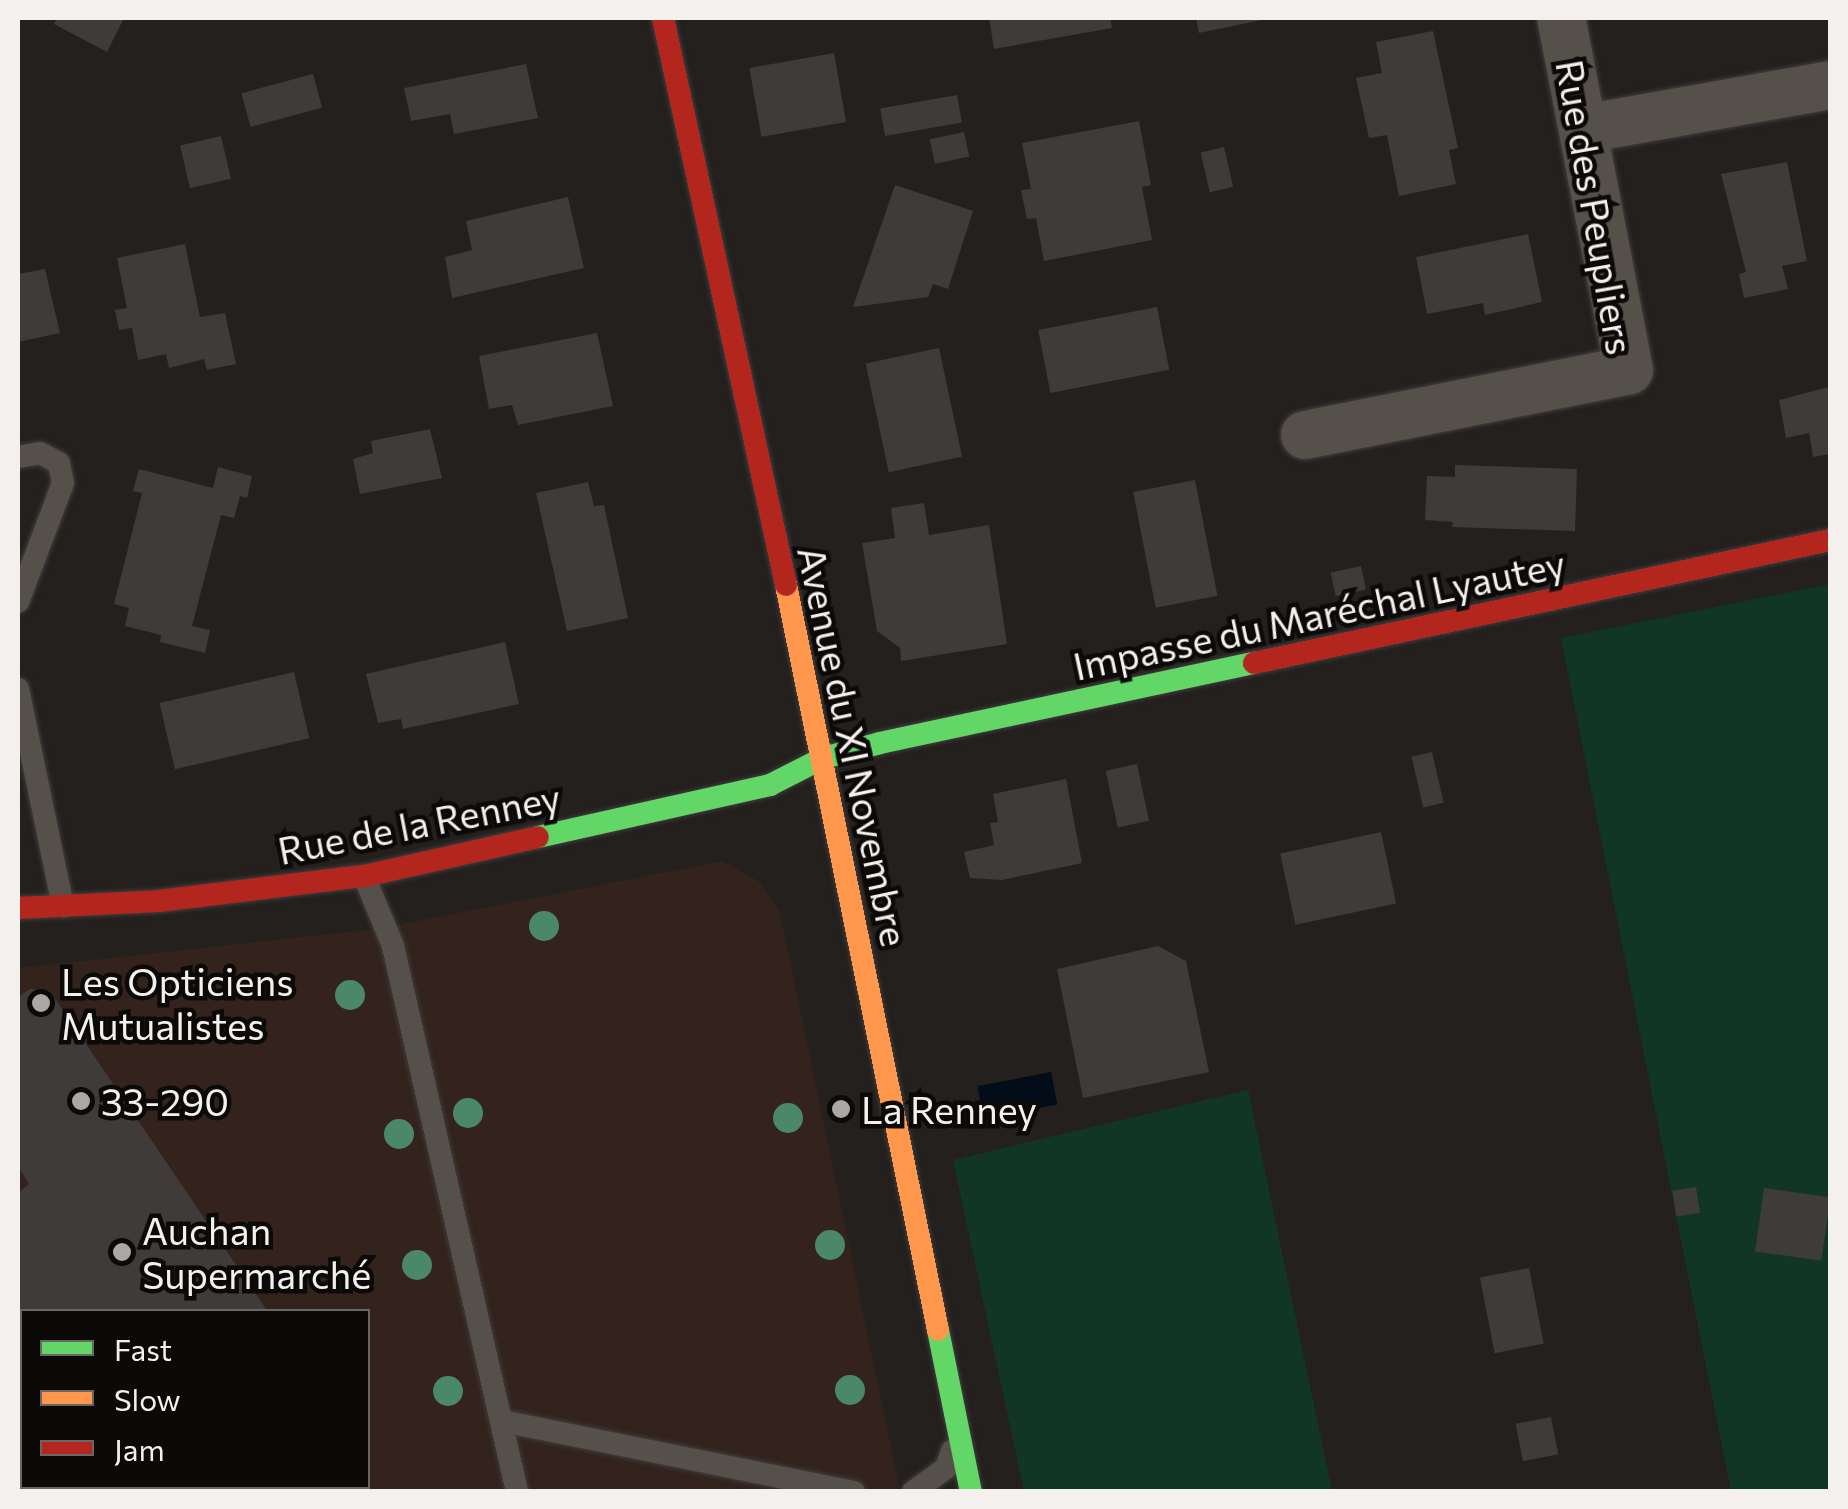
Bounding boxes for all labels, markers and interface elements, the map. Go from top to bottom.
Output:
street label: Rue des Peupliers [1548,56,1644,358]
street label: Impasse du Maréchal Lyautey [1069,540,1569,688]
street label: Avenue du XI Novembre [789,542,919,950]
street label: Rue de la Renney [274,773,564,873]
place label: Les Opticiens Mutualistes [61,958,294,1048]
marker: Les Opticiens Mutualistes [30,992,52,1014]
place label: 33-290 [101,1078,229,1124]
place label: La Renney [861,1086,1037,1132]
marker: 33-290 [70,1090,92,1112]
marker: La Renney [830,1098,852,1120]
place label: Auchan Supermarché [142,1207,371,1296]
marker: Auchan Supermarché [111,1241,133,1263]
legend [20,1309,370,1489]
text: Fast [114,1330,172,1367]
text: Slow [114,1380,181,1417]
text: Jam [114,1430,165,1467]

